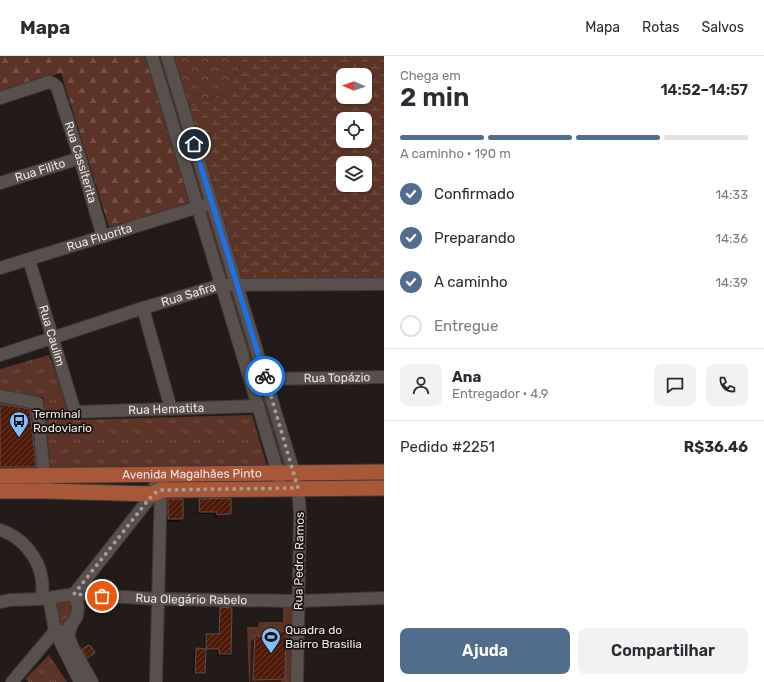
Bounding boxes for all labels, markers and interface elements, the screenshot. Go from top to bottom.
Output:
text: Mapa [20,16,70,39]
text: Mapa [585,19,620,36]
text: Rotas [642,19,679,36]
text: Salvos [701,19,744,36]
north arrow [336,68,372,104]
map controls [336,68,372,192]
text: Chega em [400,68,461,83]
text: 14:52–14:57 [660,81,748,99]
text: 2 min [400,82,469,113]
button: locate [336,112,372,148]
street label: Rua Cassiterita [62,120,100,205]
pin [177,127,211,161]
icon: home [183,133,205,155]
text: A caminho · 190 m [400,146,511,161]
street label: Rua Filito [13,156,67,185]
button: layers [336,156,372,192]
icon: check [400,183,422,205]
text: Confirmado [434,185,515,203]
text: 14:33 [715,187,748,202]
street label: Rua Fluorita [65,221,134,254]
icon: check [400,227,422,249]
text: Preparando [434,229,515,247]
text: 14:36 [715,231,748,246]
icon: check [400,271,422,293]
text: A caminho [434,273,508,291]
text: 14:39 [716,275,748,290]
street label: Rua Safira [159,280,218,309]
street label: Rua Caulim [36,303,68,368]
text: Entregue [434,317,498,335]
courier [245,356,285,396]
button: person [400,364,442,406]
button: chat [654,364,696,406]
button: phone [706,364,748,406]
icon: bike [254,365,276,387]
text: Ana [452,368,481,386]
street label: Rua Topázio [303,370,371,385]
text: Entregador · 4.9 [452,386,549,401]
street label: Rua Hematita [128,401,204,417]
place label: Terminal Rodoviario [33,407,92,435]
bus stop icon: Terminal Rodoviario [8,410,30,438]
text: Pedido #2251 [400,438,495,456]
text: R$36.46 [684,438,748,456]
street label: Avenida Magalhães Pinto [122,466,262,482]
street label: Rua Pedro Ramos [291,512,307,610]
pin [85,579,119,613]
icon: bag [91,585,113,607]
street label: Rua Olegário Rabelo [135,591,247,607]
place label: Quadra do Bairro Brasilia [285,623,362,651]
sports icon: Quadra do Bairro Brasilia [260,626,282,654]
button: Ajuda [400,628,570,674]
button: Compartilhar [578,628,748,674]

